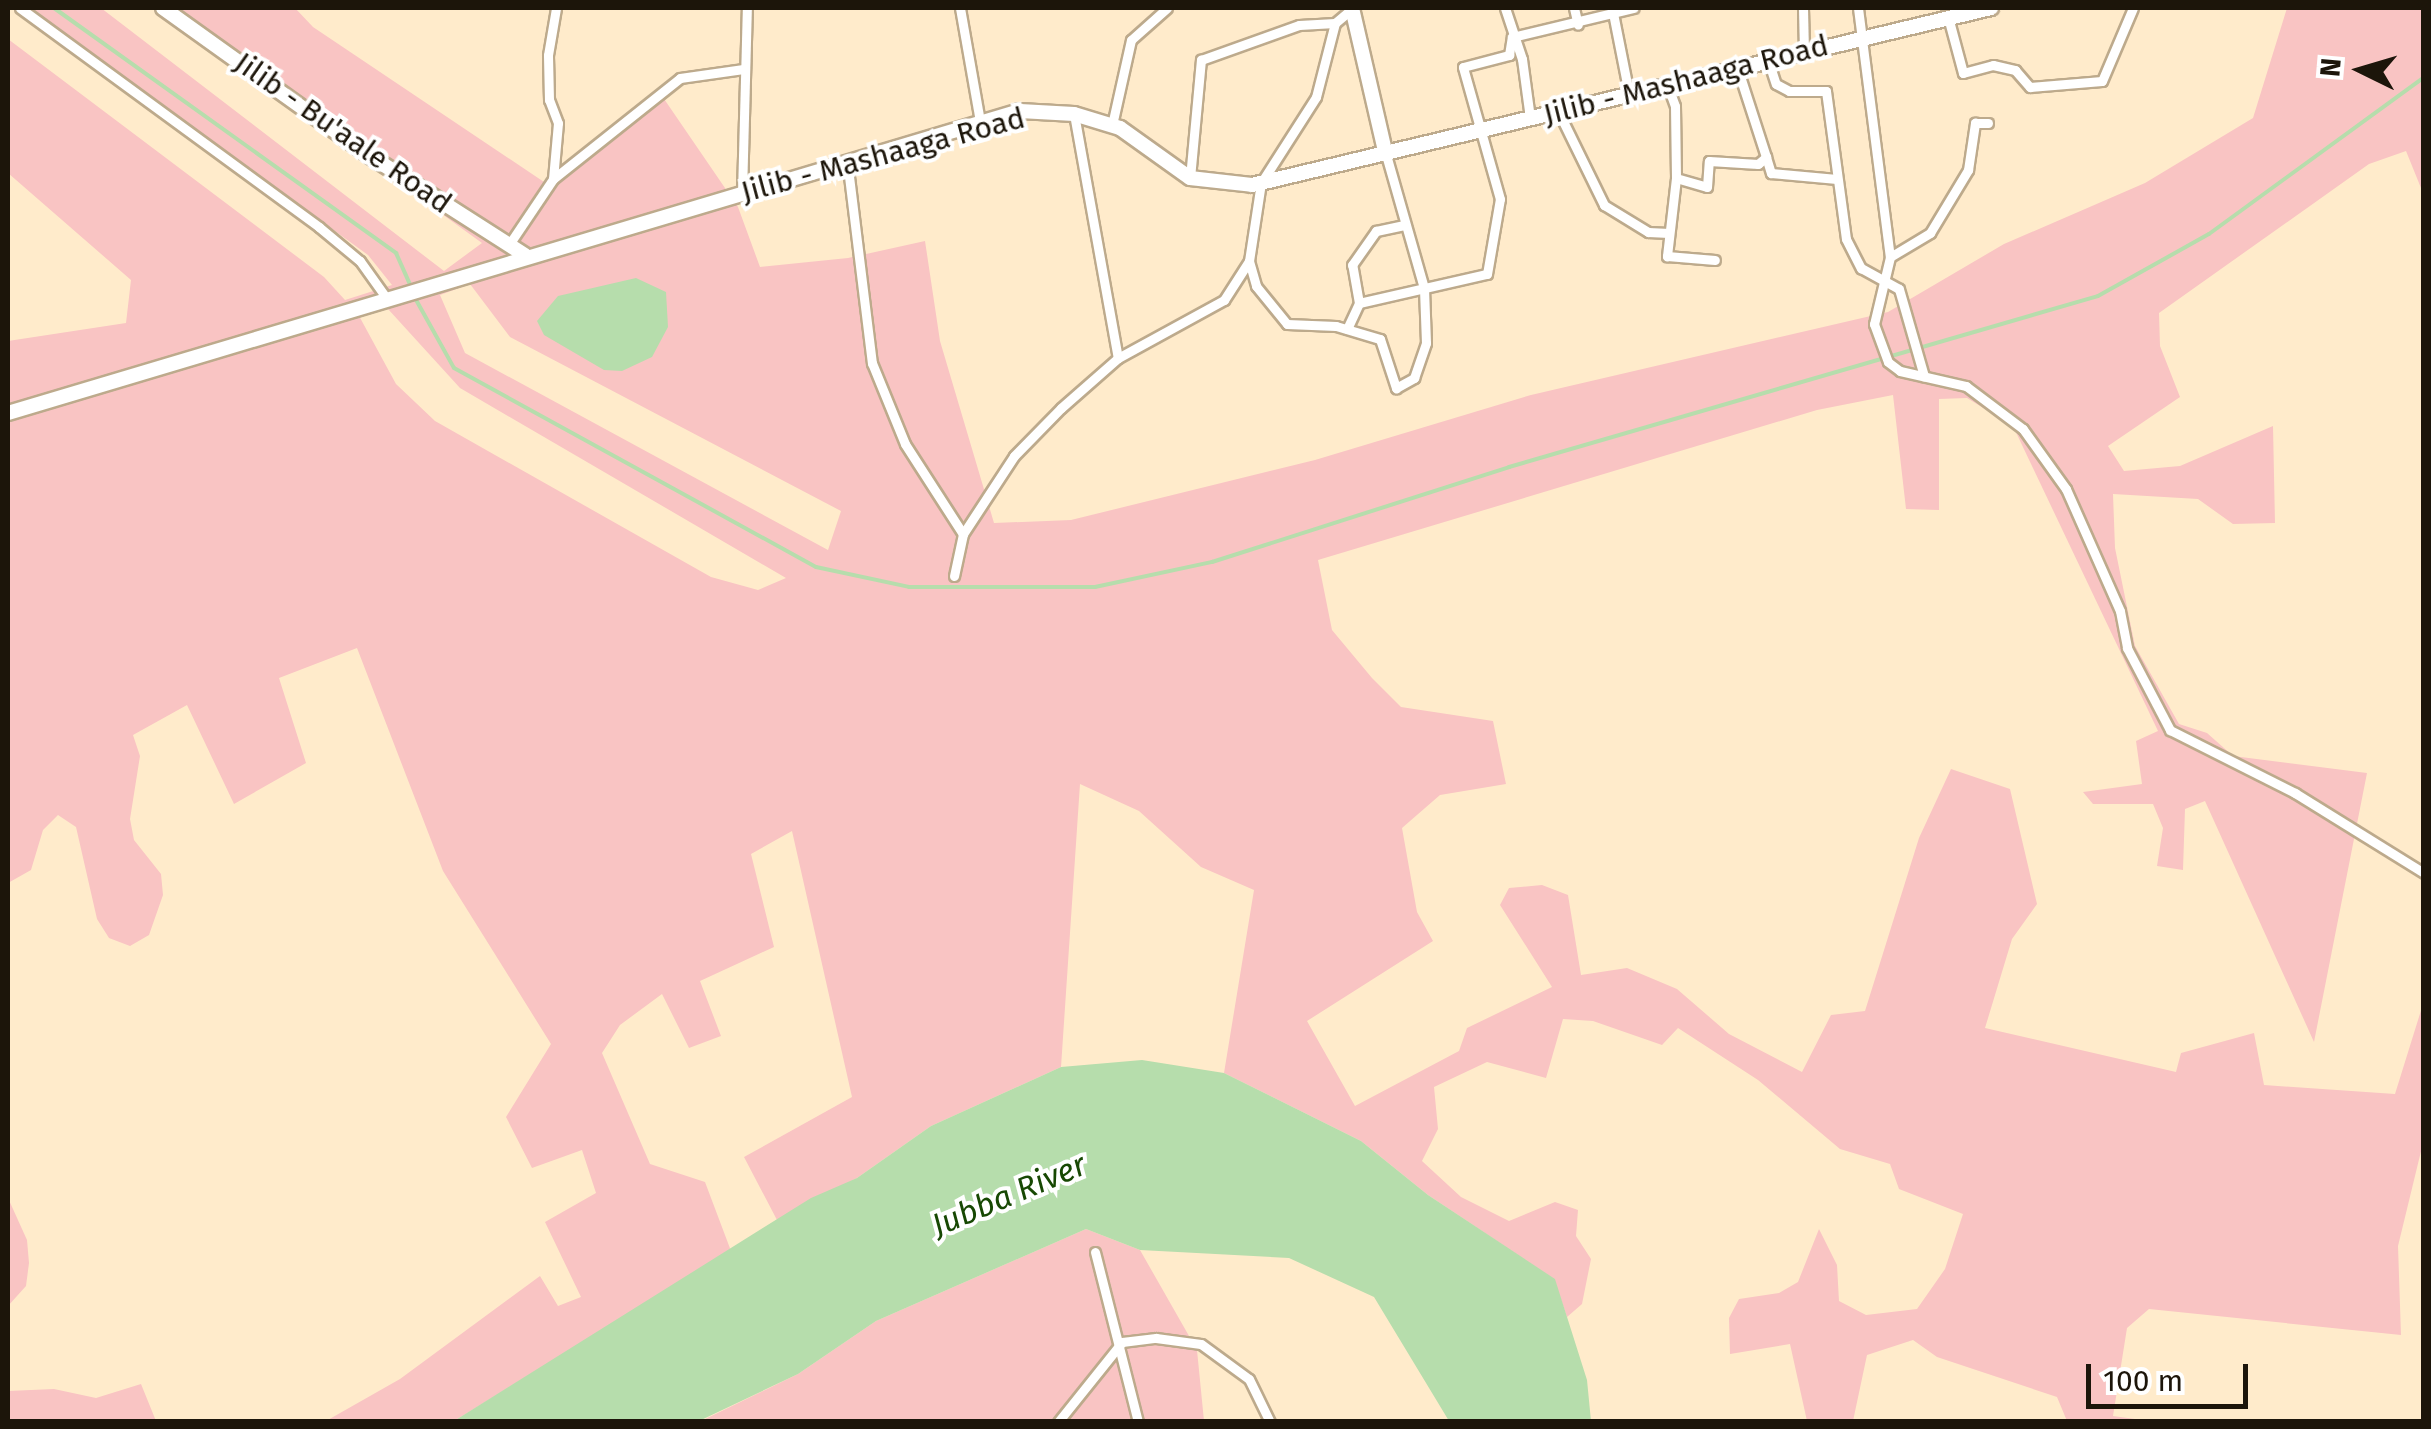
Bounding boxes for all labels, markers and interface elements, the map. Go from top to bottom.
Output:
north arrow [2311,20,2411,120]
street label: Jilib - Mashaaga Road [1540,27,1832,133]
street label: Jilib - Bu'aale Road [227,45,459,221]
text: N [2313,57,2348,78]
street label: Jilib - Mashaaga Road [737,100,1029,210]
water label: Jubba River [926,1145,1092,1245]
scale bar [2091,1344,2254,1406]
text: 100 m [2103,1363,2183,1399]

